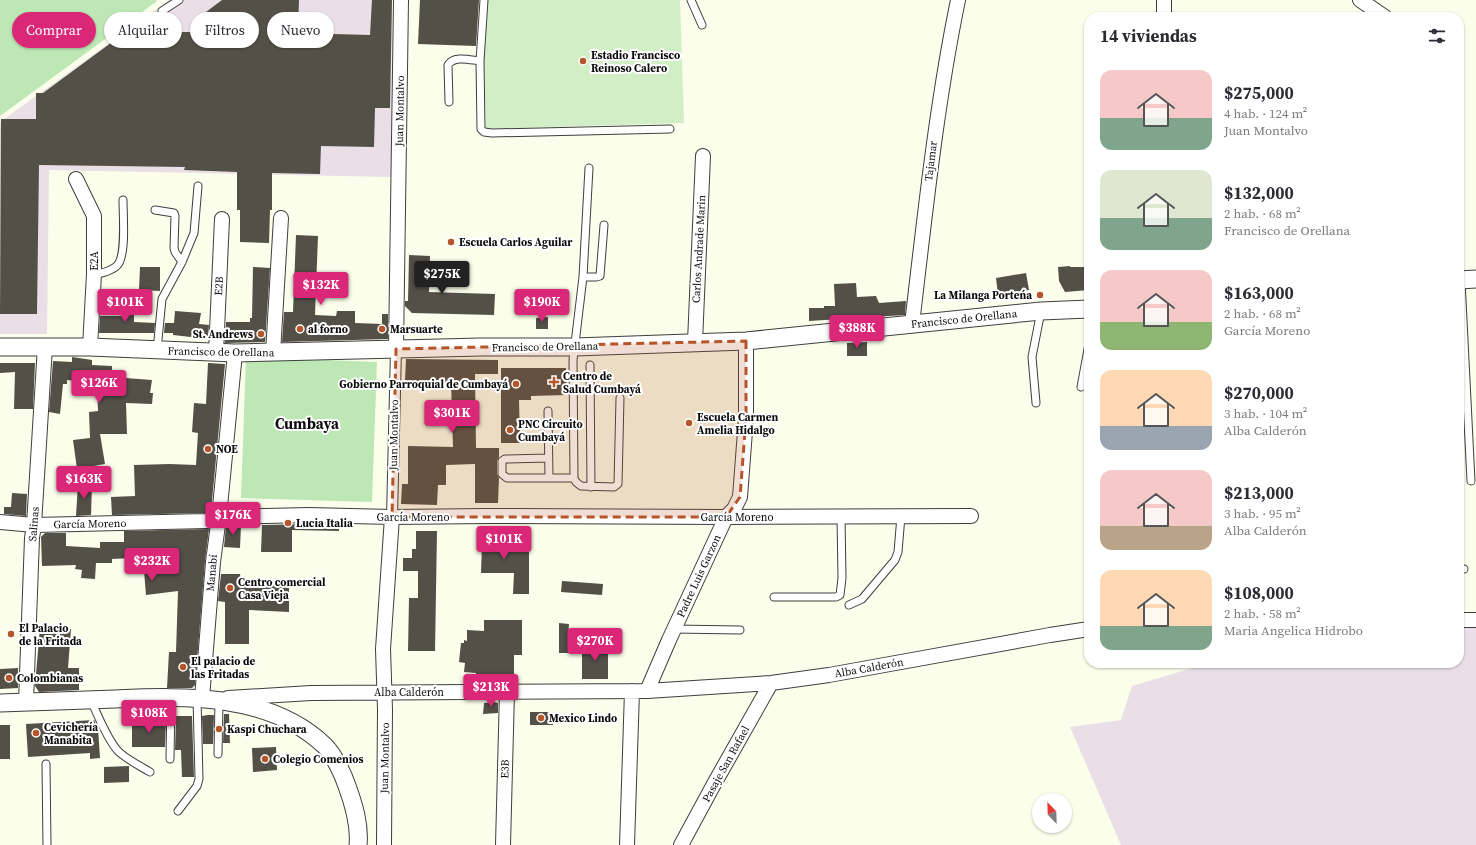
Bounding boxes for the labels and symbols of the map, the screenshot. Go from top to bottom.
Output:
place label: Estadio Francisco Reinoso Calero [591,48,680,76]
marker: Estadio Francisco Reinoso Calero [578,56,588,66]
street label: Juan Montalvo [392,75,408,148]
street label: Tajamar [921,140,941,182]
street label: Carlos Andrade Marin [689,194,709,303]
place label: Escuela Carlos Aguilar [459,235,573,250]
marker: Escuela Carlos Aguilar [446,237,456,247]
street label: E2A [87,251,102,271]
pin: $275K [414,261,470,295]
pin: $132K [293,272,349,306]
street label: E2B [211,276,227,296]
place label: La Milanga Porteńa [934,288,1032,303]
pin: $101K [97,289,153,323]
pin: $190K [514,289,570,323]
marker: La Milanga Porteńa [1035,290,1045,300]
street label: Francisco de Orellana [910,306,1018,332]
pin: $388K [829,315,885,349]
place label: al forno [308,322,348,337]
place label: Marsuarte [390,322,443,337]
marker: al forno [295,324,305,334]
marker: Marsuarte [377,324,387,334]
place label: St. Andrews [193,327,253,342]
marker: St. Andrews [256,329,266,339]
street label: Francisco de Orellana [491,339,599,355]
street label: Francisco de Orellana [167,344,275,360]
place label: Centro de Salud Cumbayá [563,369,641,397]
pin: $126K [71,370,127,404]
marker: Centro de Salud Cumbayá [548,376,560,388]
place label: Gobierno Parroquial de Cumbayá [339,377,508,392]
marker: Gobierno Parroquial de Cumbayá [511,379,521,389]
street label: Juan Montalvo [386,399,402,472]
pin: $301K [424,400,480,434]
place label: Escuela Carmen Amelia Hidalgo [697,410,778,438]
district label: Cumbaya [275,413,340,434]
place label: PNC Circuito Cumbayá [518,417,583,445]
marker: Escuela Carmen Amelia Hidalgo [684,418,694,428]
marker: PNC Circuito Cumbayá [505,425,515,435]
place label: NOE [216,442,238,457]
marker: NOE [203,444,213,454]
pin: $163K [56,466,112,500]
pin: $176K [205,502,261,536]
street label: Salinas [25,506,43,542]
street label: García Moreno [377,510,450,525]
street label: García Moreno [701,510,774,525]
street label: García Moreno [53,516,127,532]
place label: Lucia Italia [296,516,353,531]
marker: Lucia Italia [283,518,293,528]
pin: $101K [476,526,532,560]
street label: Padre Luis Garzon [673,532,725,620]
pin: $232K [124,548,180,582]
street label: Manabí [203,554,221,592]
place label: Centro comercial Casa Vieja [238,575,326,603]
marker: Centro comercial Casa Vieja [225,583,235,593]
place label: El Palacio de la Fritada [19,621,82,649]
pin: $270K [567,628,623,662]
marker: El Palacio de la Fritada [6,629,16,639]
place label: El palacio de las Fritadas [191,654,255,682]
street label: Alba Calderón [833,654,905,681]
marker: El palacio de las Fritadas [178,662,188,672]
place label: Colombianas [17,671,83,686]
marker: Colombianas [4,673,14,683]
pin: $213K [463,674,519,708]
street label: Alba Calderón [374,685,444,700]
pin: $108K [121,700,177,734]
place label: Mexico Lindo [549,711,617,726]
marker: Mexico Lindo [536,713,546,723]
place label: Cevichería Manabita [44,720,98,748]
place label: Kaspi Chuchara [227,722,307,737]
street label: Juan Montalvo [377,722,393,795]
street label: Pasaje San Rafael [699,723,753,805]
marker: Kaspi Chuchara [214,724,224,734]
marker: Cevichería Manabita [31,728,41,738]
place label: Colegio Comenios [273,752,364,767]
marker: Colegio Comenios [260,754,270,764]
street label: E3B [497,759,513,779]
north arrow [1032,793,1072,833]

